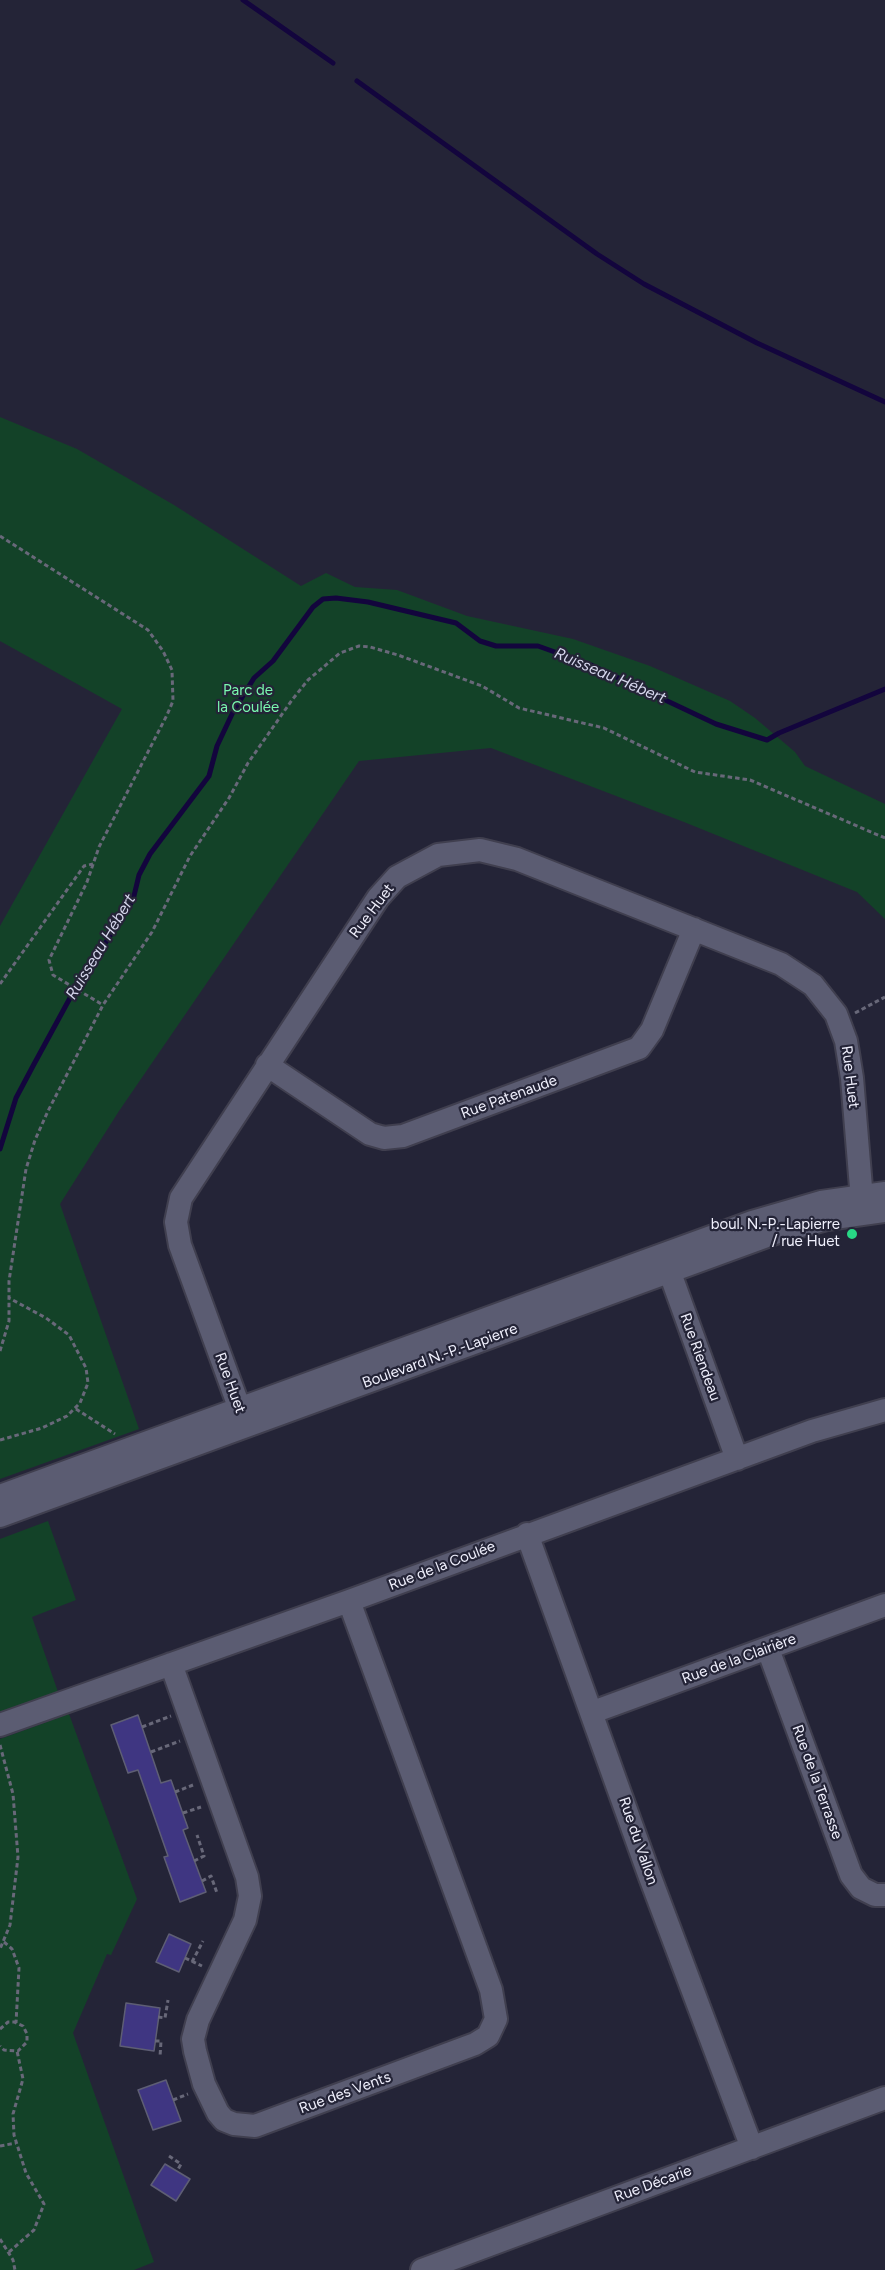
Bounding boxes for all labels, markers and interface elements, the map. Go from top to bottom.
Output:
water label: Ruisseau Hébert [551,644,669,708]
park label: Parc de la Coulée [217,682,279,717]
street label: Rue Huet [346,880,398,942]
water label: Ruisseau Hébert [62,891,140,1003]
street label: Rue Huet [837,1045,863,1109]
street label: Rue Patenaude [458,1071,560,1123]
place label: boul. N.-P.-Lapierre / rue Huet [711,1216,840,1251]
marker: boul. N.-P.-Lapierre / rue Huet [845,1227,859,1241]
street label: Rue Riendeau [676,1311,724,1403]
street label: Boulevard N.-P.-Lapierre [360,1320,520,1392]
street label: Rue Huet [211,1350,249,1416]
street label: Rue de la Coulée [386,1537,498,1595]
street label: Rue de la Clairière [679,1630,799,1688]
street label: Rue de la Terrasse [788,1722,846,1842]
street label: Rue du Vallon [615,1795,661,1887]
street label: Rue des Vents [297,2068,393,2118]
street label: Rue Décarie [612,2162,694,2206]

